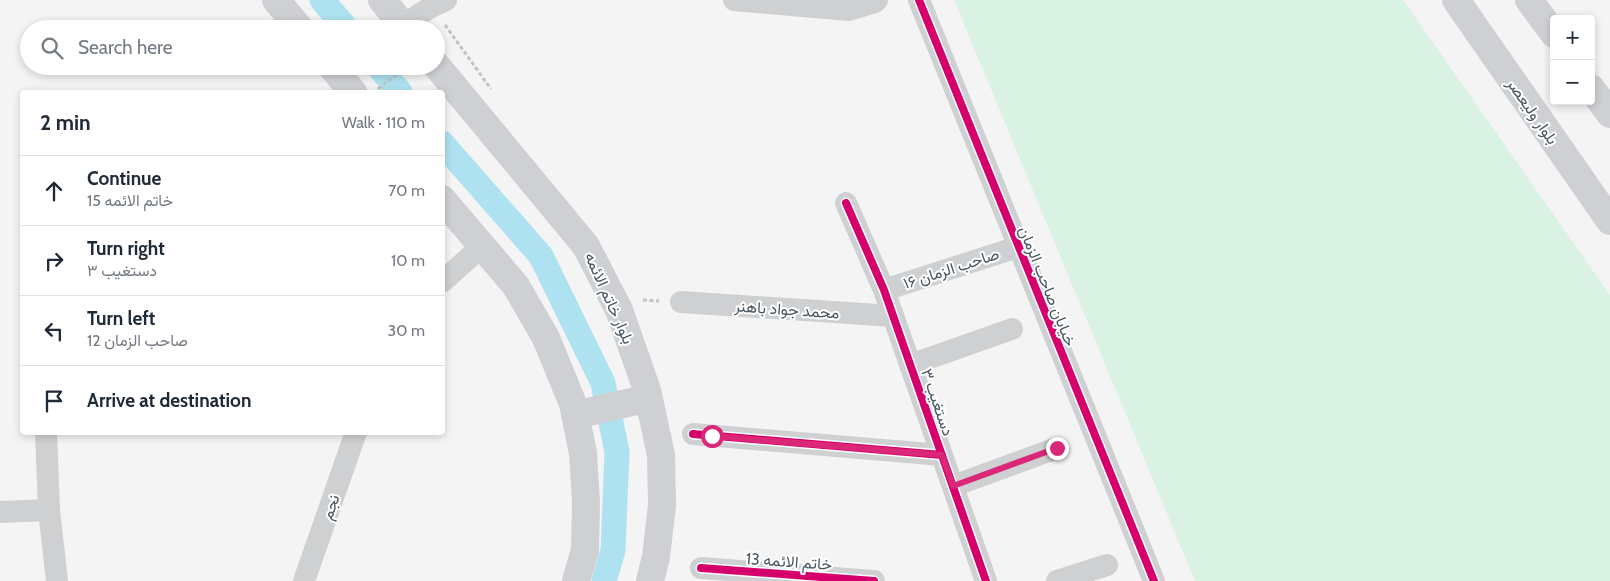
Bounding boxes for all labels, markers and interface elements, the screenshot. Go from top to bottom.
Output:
map controls [1550,15,1595,105]
button: + [1550,15,1595,60]
search box [20,20,445,75]
icon: search [38,34,66,62]
text: Search here [78,36,172,59]
button: − [1550,60,1595,105]
street label: بلوار ولیعصر [1502,74,1562,149]
text: 2 min [40,110,91,135]
text: Walk · 110 m [342,113,425,132]
text: Continue [87,167,161,190]
icon: ahead [40,177,68,205]
text: 70 m [388,181,425,200]
text: خاتم الائمه 15 [87,191,173,210]
street label: خیابان صاحب الزمان [1014,223,1080,350]
text: Turn right [87,237,165,260]
street label: صاحب الزمان ۱۶ [901,244,1002,294]
icon: right [40,247,68,275]
street label: بلوار خاتم الائمه [580,249,638,347]
text: 10 m [391,251,425,270]
text: دستغیب ۳ [87,261,157,280]
street label: محمد جواد باهنر [733,296,840,324]
text: Turn left [87,307,155,330]
icon: left [40,317,68,345]
text: 30 m [388,321,425,340]
text: صاحب الزمان 12 [87,331,188,350]
street label: دستغیب ۳ [917,366,958,438]
icon: arrive [40,387,68,415]
text: Arrive at destination [87,389,251,412]
route start [701,425,724,448]
route end [1046,437,1069,460]
street label: نجم [317,492,345,523]
street label: خاتم الائمه 13 [745,549,833,575]

